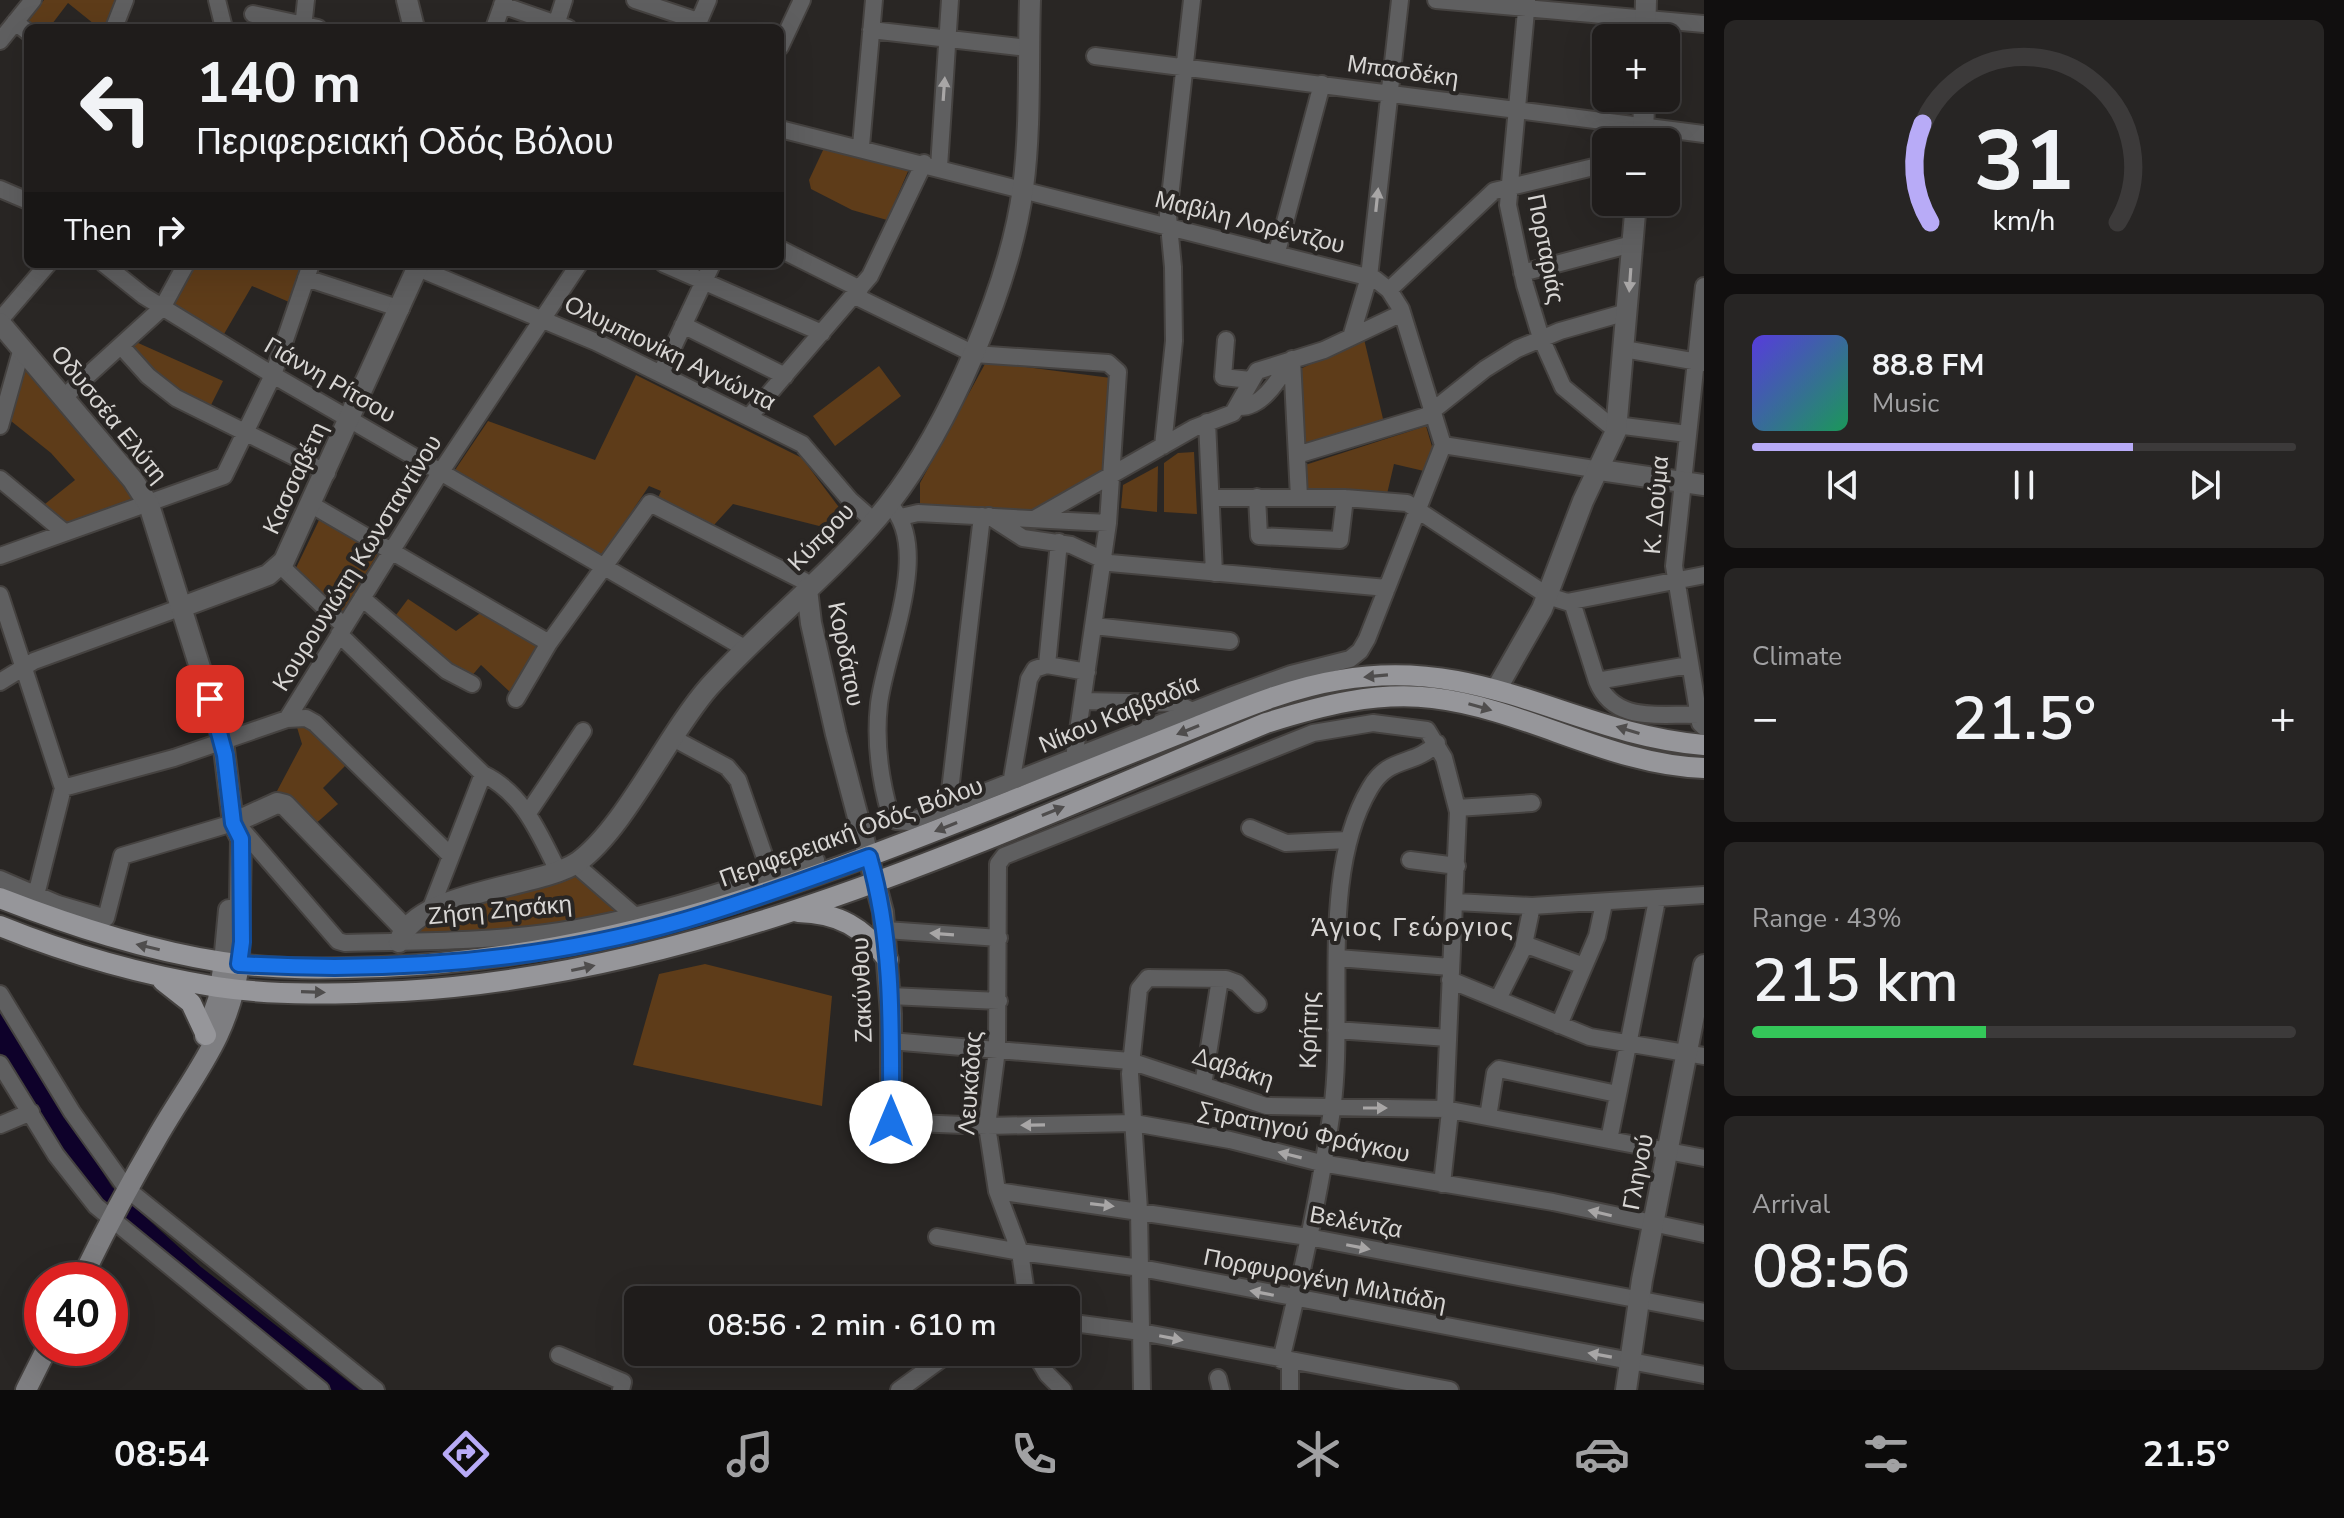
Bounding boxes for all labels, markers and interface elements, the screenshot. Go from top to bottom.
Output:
map controls [1592,24,1680,216]
button: + [1592,24,1680,112]
text: 140 m [196,45,361,122]
street label: Μπασδέκη [1345,47,1461,95]
icon: left [64,56,168,160]
one-way arrow [938,76,951,101]
text: 31 [1974,105,2074,218]
text: Περιφερειακή Οδός Βόλου [196,118,614,167]
button: − [1592,128,1680,216]
street label: Μαβίλη Λορέντζου [1152,183,1348,261]
one-way arrow [1371,187,1384,212]
street label: Πορταριάς [1520,191,1572,307]
text: km/h [1993,201,2055,240]
icon: right [148,208,192,252]
text: Then [64,210,132,251]
one-way arrow [1623,268,1636,293]
street label: Ολυμπιονίκη Αγνώντα [559,288,781,418]
street label: Γιάννη Ρίτσου [258,329,402,431]
street label: Οδυσσέα Ελύτη [43,338,175,490]
text: 88.8 FM [1872,345,1984,386]
text: Music [1872,386,1939,421]
street label: Κασσαβέτη [255,417,335,539]
street label: Κουρουνιώτη Κωνσταντίνου [265,429,449,697]
street label: Κ. Δούμα [1636,454,1676,556]
icon: previous [1821,463,1865,507]
icon: pause [2002,463,2046,507]
icon: next [2183,463,2227,507]
street label: Κύπρου [781,496,861,578]
street label: Κορδάτου [820,599,872,709]
text: Climate [1752,639,1842,674]
pin [176,665,244,733]
street label: Νίκου Καββαδία [1034,667,1204,761]
one-way arrow [1363,670,1388,683]
icon: arrive [188,677,232,721]
text: 21.5° [1952,678,2096,760]
text: − [1752,689,1778,749]
text: + [2270,689,2296,749]
one-way arrow [1467,702,1492,714]
one-way arrow [1615,723,1639,736]
one-way arrow [1176,724,1200,737]
street label: Περιφερειακή Οδός Βόλου [715,769,987,895]
one-way arrow [1041,804,1065,817]
one-way arrow [934,820,958,833]
street label: Ζήση Ζησάκη [427,888,573,932]
text: Range · 43% [1752,901,1902,936]
district label: Άγιος Γεώργιος [1311,910,1515,945]
one-way arrow [929,927,954,940]
street label: Ζακύνθου [844,937,880,1043]
one-way arrow [135,940,160,953]
text: 215 km [1752,940,1959,1022]
one-way arrow [571,962,596,974]
one-way arrow [301,986,326,999]
street label: Κρήτης [1292,991,1326,1069]
street label: Λευκάδας [950,1030,990,1136]
street label: Δαβάκη [1188,1040,1278,1096]
position arrow [849,1080,933,1164]
street label: Στρατηγού Φράγκου [1195,1094,1413,1170]
one-way arrow [1363,1102,1388,1114]
one-way arrow [1020,1119,1045,1132]
street label: Γληνού [1615,1131,1661,1213]
one-way arrow [1277,1148,1301,1161]
text: Arrival [1752,1187,1830,1222]
street label: Βελέντζα [1307,1198,1405,1246]
one-way arrow [1090,1199,1115,1212]
one-way arrow [1588,1206,1613,1218]
text: 08:56 [1752,1226,1910,1308]
street label: Πορφυρογένη Μιλτιάδη [1201,1241,1449,1319]
one-way arrow [1346,1241,1371,1253]
speed limit sign: 40 [24,1262,128,1366]
one-way arrow [1249,1286,1274,1298]
text: 08:56 · 2 min · 610 m [707,1305,997,1346]
one-way arrow [1158,1332,1183,1344]
one-way arrow [1587,1349,1612,1361]
icon: directions [438,1426,494,1482]
icon: music [722,1426,778,1482]
icon: phone [1006,1426,1062,1482]
icon: climate [1290,1426,1346,1482]
icon: car [1574,1426,1630,1482]
icon: filters [1858,1426,1914,1482]
text: 08:54 [114,1430,209,1479]
text: 21.5° [2143,1430,2230,1479]

